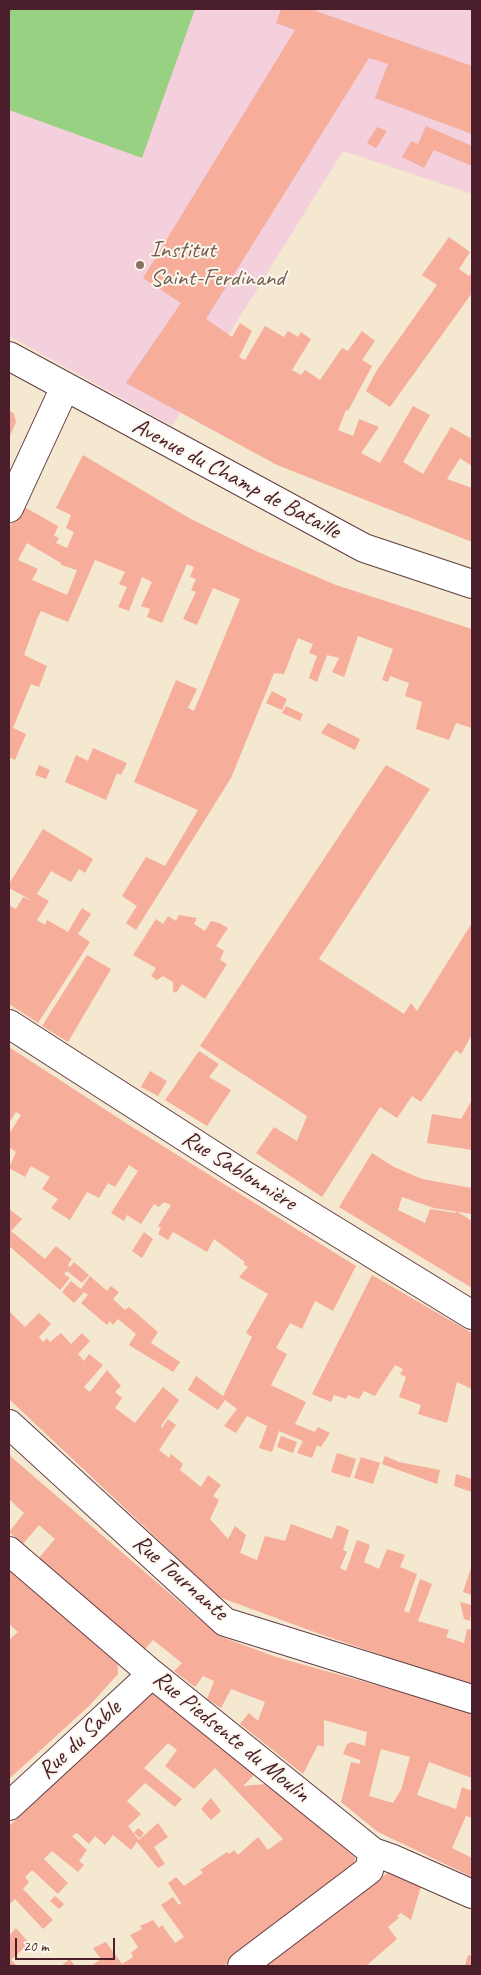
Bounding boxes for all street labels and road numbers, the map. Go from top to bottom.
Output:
street label: Avenue du Champ de Bataille [127,412,345,546]
street label: Rue Sablonnière [176,1124,302,1218]
street label: Rue Tournante [127,1529,233,1627]
street label: Rue Piedsente du Moulin [147,1665,315,1809]
street label: Rue du Sable [33,1694,127,1786]

